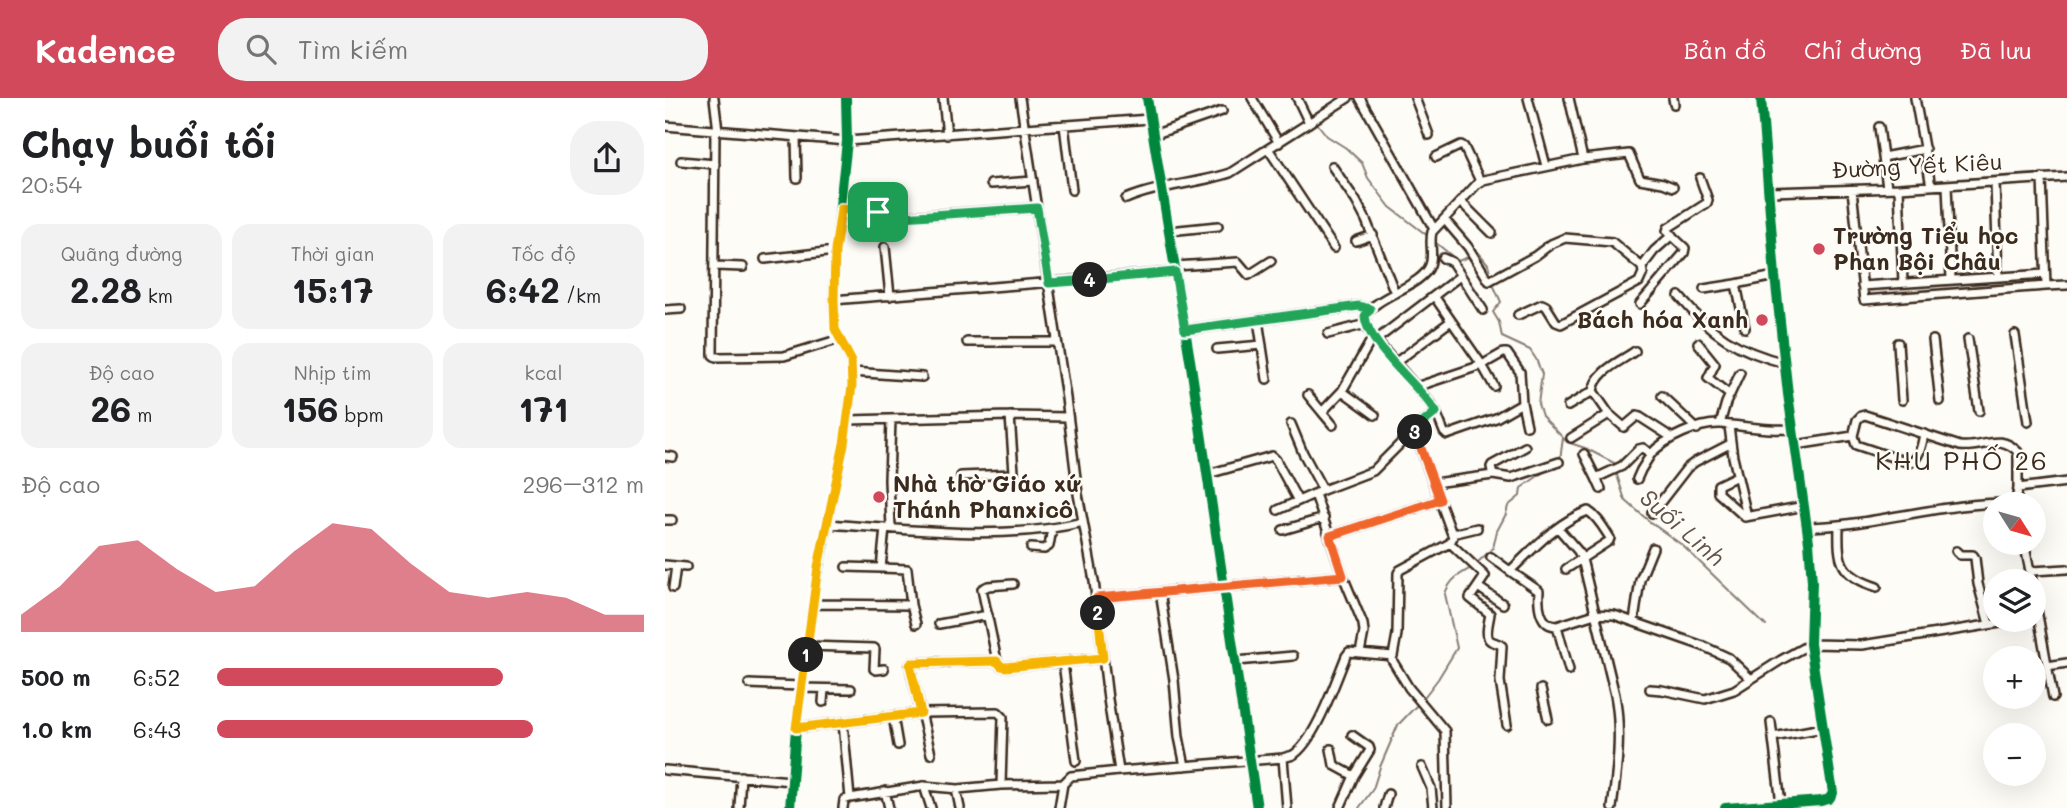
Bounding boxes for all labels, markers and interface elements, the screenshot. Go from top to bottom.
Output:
search box [218,18,708,81]
text: Kadence [35,28,176,71]
icon: search [242,30,280,68]
text: Tìm kiếm [298,32,408,66]
text: Bản đồ [1684,34,1766,65]
text: Chỉ đường [1804,34,1922,65]
text: Đã lưu [1960,34,2032,65]
text: Chạy buổi tối [21,118,277,168]
button: share [570,121,644,195]
street label: Đường Yết Kiêu [1831,146,2003,184]
text: 20:54 [21,169,82,199]
pin [848,182,908,242]
icon: arrive [859,193,897,231]
place label: Trường Tiểu học Phan Bội Châu [1833,220,2019,276]
text: Quãng đường [61,241,182,266]
text: Thời gian [291,241,374,266]
text: Tốc độ [511,241,576,266]
marker: Trường Tiểu học Phan Bội Châu [1811,241,1827,257]
pin: 4 [1073,262,1107,298]
text: 2.28 [70,266,142,312]
text: 15:17 [291,266,374,312]
text: 6:42 [486,266,560,312]
text: 4 [1083,267,1096,292]
text: km [142,283,173,308]
text: /km [560,283,601,308]
place label: Bách hóa Xanh [1577,304,1748,334]
marker: Bách hóa Xanh [1754,312,1770,328]
text: Độ cao [89,360,154,385]
text: Nhịp tim [294,360,371,385]
text: kcal [525,360,562,385]
text: 26 [91,385,131,431]
text: 156 [281,385,339,431]
text: 171 [518,385,569,431]
text: m [131,402,152,427]
text: bpm [339,402,384,427]
pin: 3 [1397,414,1433,450]
text: 3 [1409,419,1420,444]
district label: KHU PHỐ 26 [1875,443,2049,477]
place label: Nhà thờ Giáo xứ Thánh Phanxicô [893,468,1081,524]
text: Độ cao [21,469,100,499]
text: 296–312 m [523,469,644,499]
water label: Suối Linh [1634,481,1732,572]
marker: Nhà thờ Giáo xứ Thánh Phanxicô [871,489,887,505]
north arrow [1983,492,2046,555]
map controls [1983,492,2046,786]
button: layers [1983,569,2046,632]
pin: 2 [1081,596,1115,630]
text: 2 [1092,600,1103,625]
pin: 1 [789,638,823,672]
text: 1 [801,642,810,667]
button: + [1983,646,2046,709]
text: 500 m [21,662,91,692]
text: 6:52 [133,662,180,692]
text: 1.0 km [21,714,92,744]
text: 6:43 [133,714,181,744]
button: − [1983,723,2046,786]

